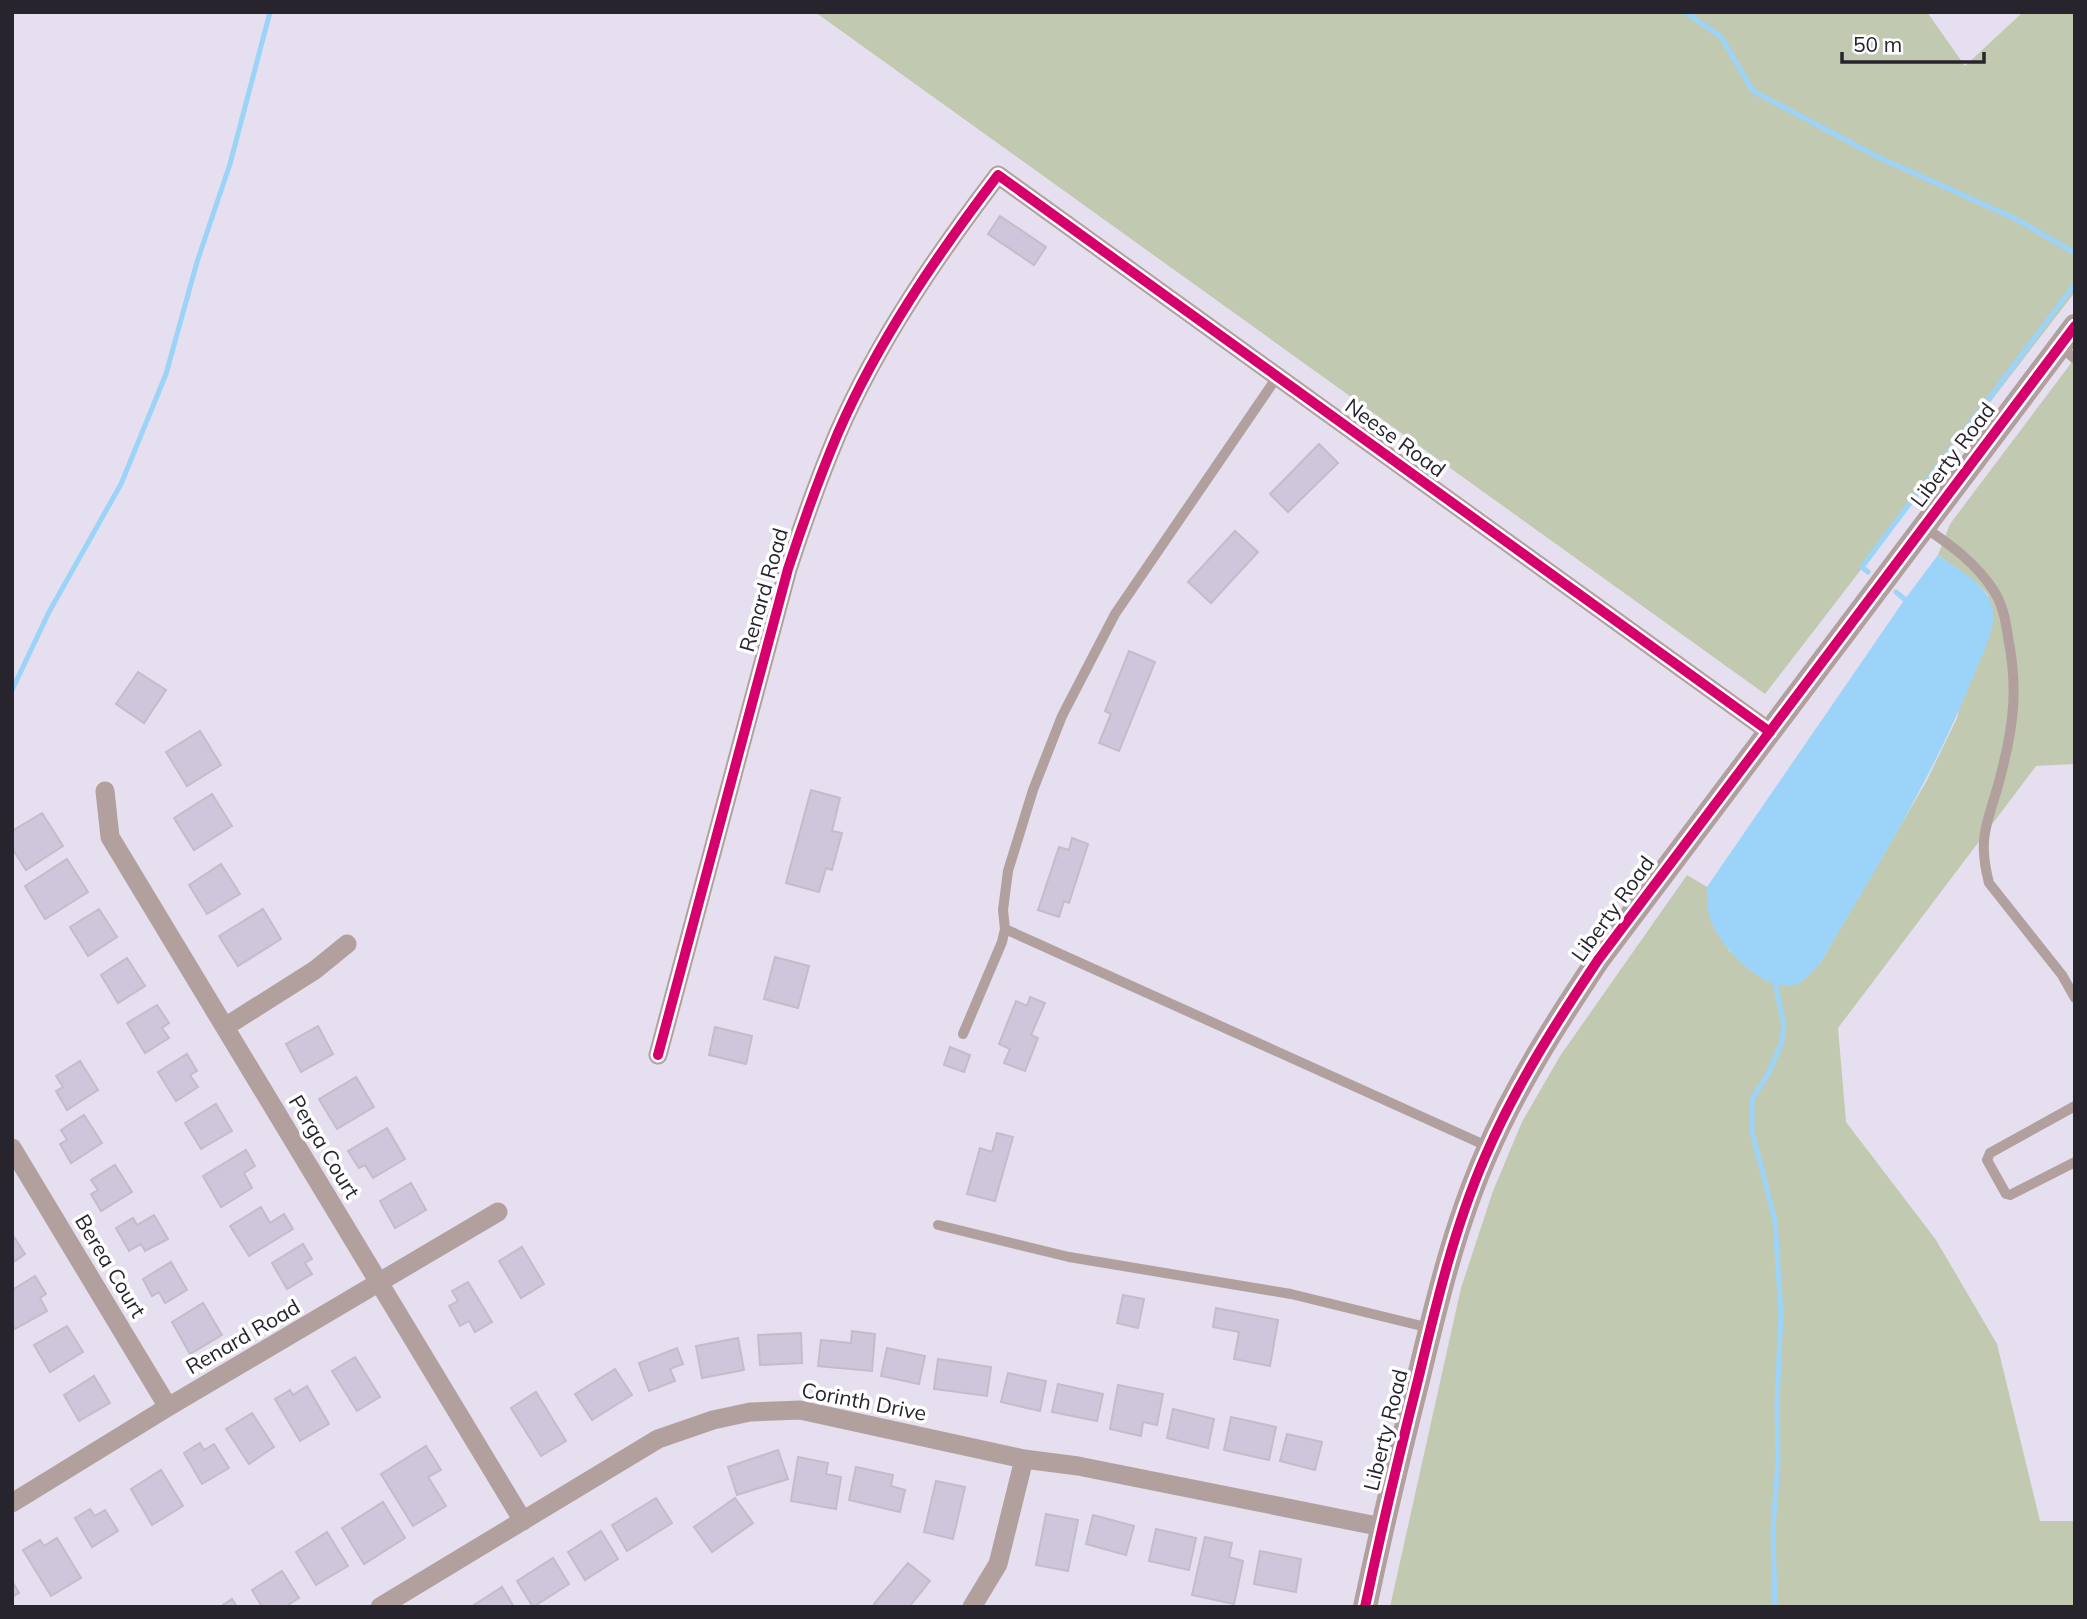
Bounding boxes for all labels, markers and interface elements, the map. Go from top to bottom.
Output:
scale bar [1842,21,1984,65]
text: 50 m [1853,31,1902,57]
street label: Neese Road [1340,392,1451,482]
street label: Liberty Road [1904,397,2000,512]
street label: Renard Road [733,525,793,655]
street label: Liberty Road [1565,851,1659,966]
street label: Perga Court [284,1090,366,1203]
street label: Berea Court [70,1209,152,1322]
street label: Renard Road [181,1293,304,1379]
street label: Liberty Road [1357,1366,1413,1493]
street label: Corinth Drive [800,1376,929,1426]

